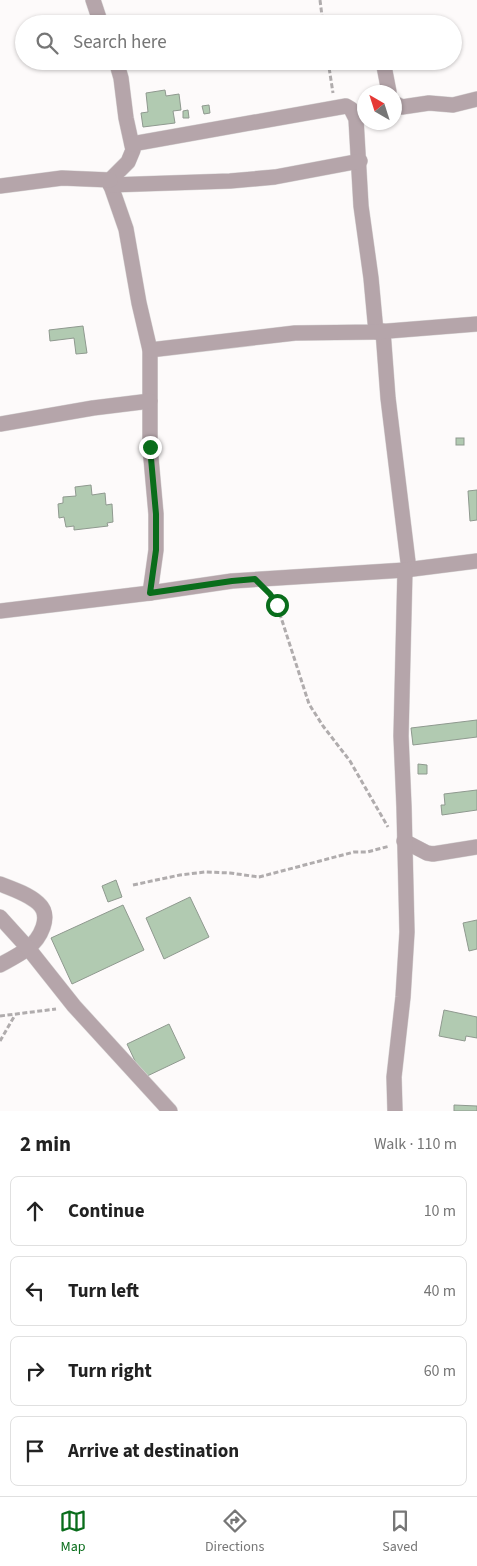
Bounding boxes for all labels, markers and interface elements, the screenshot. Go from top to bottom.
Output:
search box [15,15,462,70]
icon: search [33,29,61,57]
text: Search here [73,29,167,56]
north arrow [357,85,402,130]
route end [139,436,162,459]
route start [266,594,289,617]
text: 2 min [20,1129,71,1159]
text: Walk · 110 m [374,1133,457,1155]
icon: ahead [21,1197,49,1225]
text: Continue [68,1198,145,1225]
text: 10 m [424,1200,456,1222]
icon: left [21,1277,49,1305]
text: Turn left [68,1278,139,1305]
text: 40 m [424,1280,456,1302]
icon: right [21,1357,49,1385]
text: Turn right [68,1358,152,1385]
text: 60 m [424,1360,456,1382]
icon: arrive [21,1437,49,1465]
text: Arrive at destination [68,1438,239,1465]
tab: Map [59,1507,87,1557]
tab: Directions [205,1507,264,1557]
tab: Saved [382,1507,418,1557]

